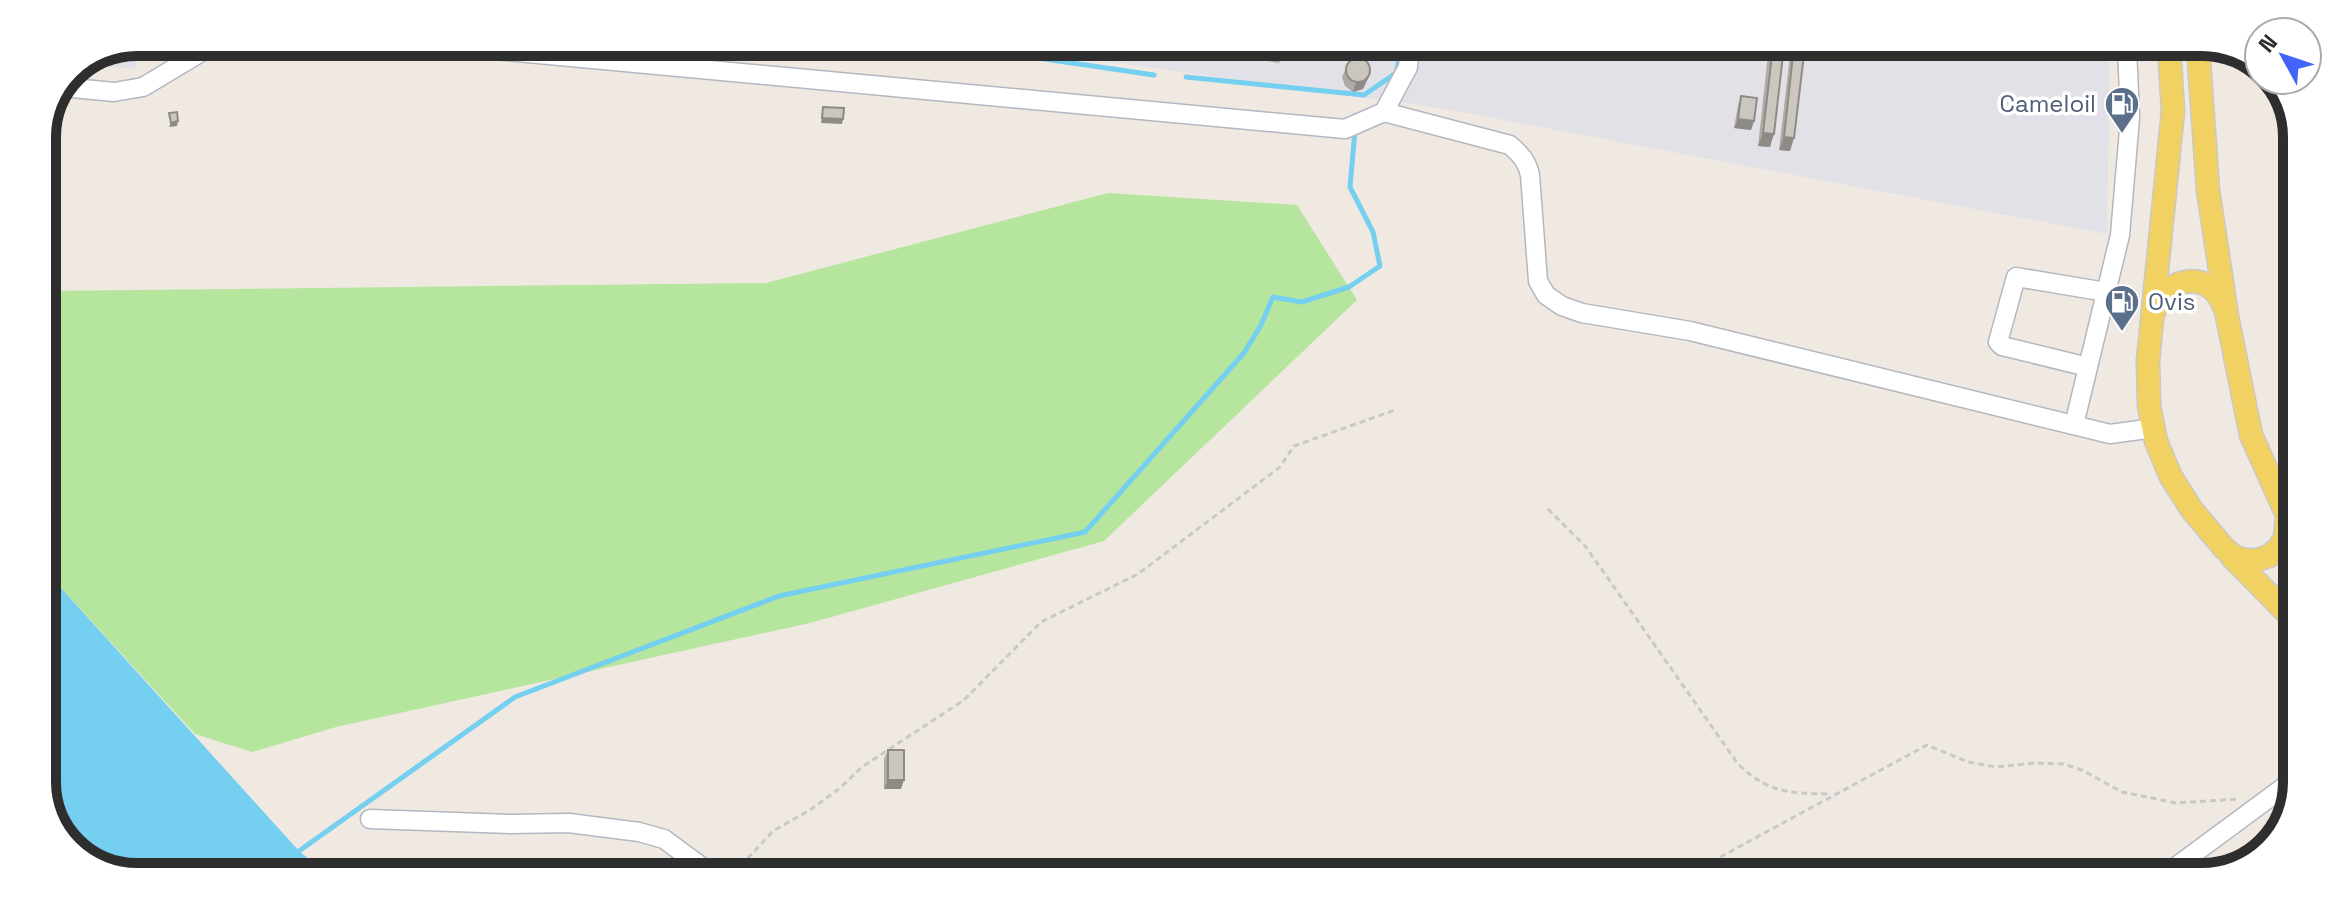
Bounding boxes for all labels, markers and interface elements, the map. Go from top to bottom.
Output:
north arrow [2243,16,2323,96]
text: N [2252,28,2283,58]
fuel station icon: Cameloil [2103,85,2141,135]
place label: Cameloil [1999,88,2096,119]
fuel station icon: Ovis [2103,283,2141,333]
place label: Ovis [2148,286,2196,317]

